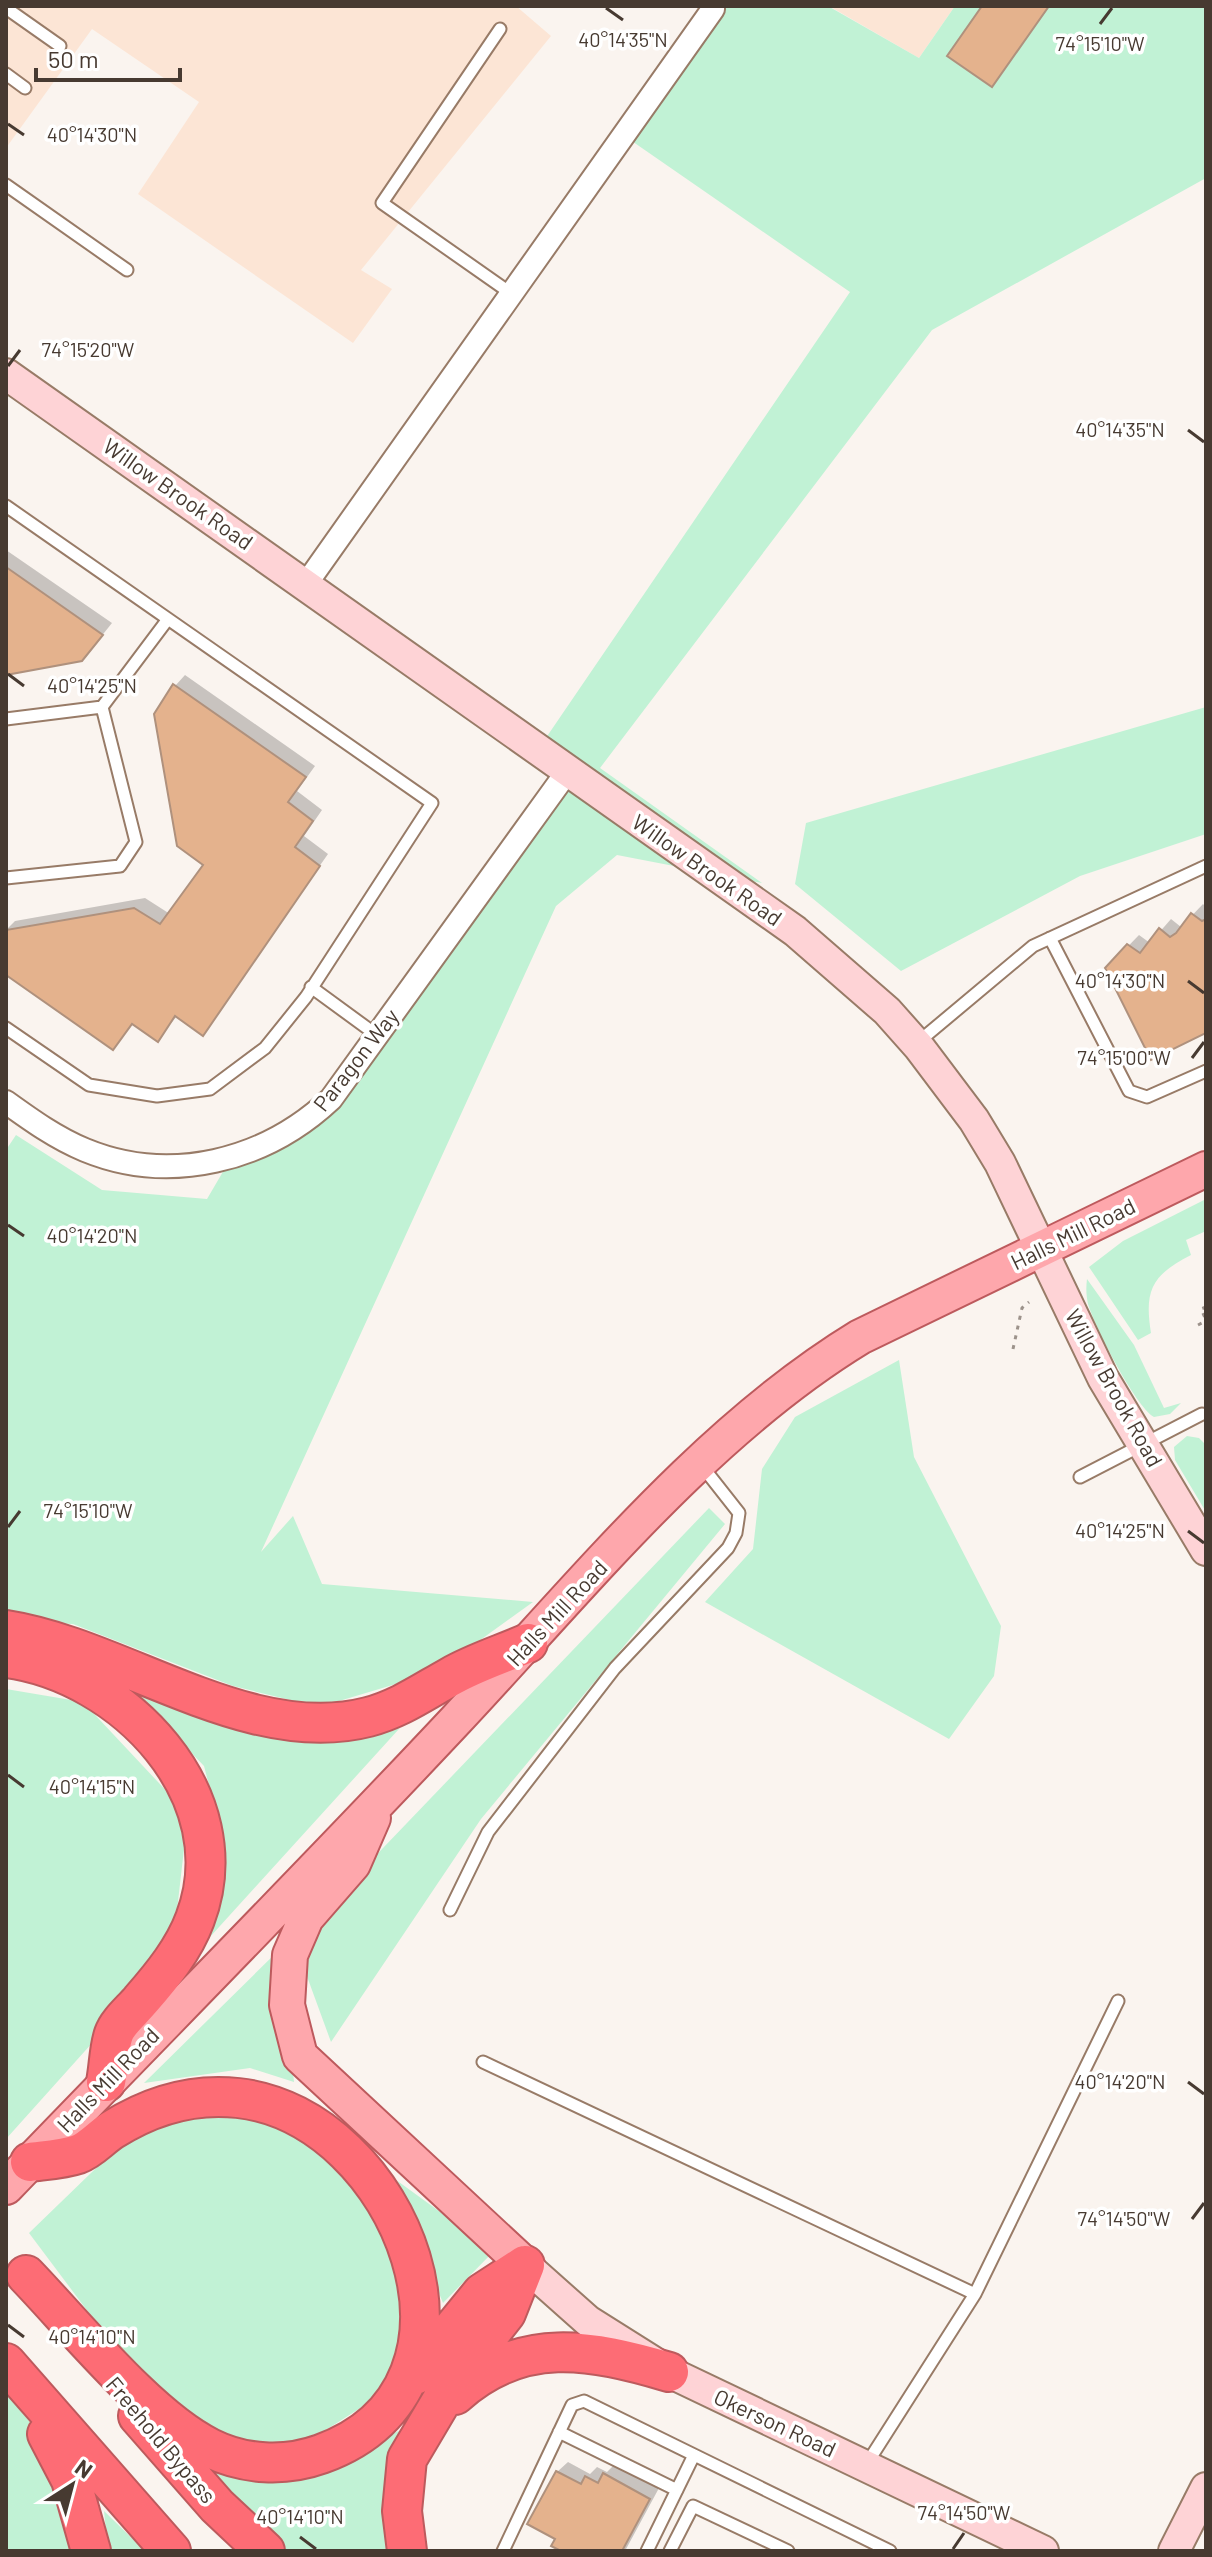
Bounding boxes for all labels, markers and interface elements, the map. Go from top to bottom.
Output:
text: 40°14'35"N [578,27,668,51]
text: 74°15'10"W [1055,31,1145,55]
scale bar [36,32,180,82]
text: 50 m [48,44,99,73]
text: 40°14'30"N [47,122,137,146]
text: 74°15'20"W [42,337,135,361]
text: 40°14'35"N [1075,417,1165,441]
street label: Willow Brook Road [99,432,258,554]
text: 40°14'25"N [47,673,137,697]
street label: Willow Brook Road [628,808,787,930]
text: 40°14'30"N [1075,968,1165,992]
street label: Paragon Way [307,1003,403,1116]
text: 74°15'00"W [1077,1045,1171,1069]
street label: Halls Mill Road [1006,1192,1139,1274]
text: 40°14'20"N [46,1223,138,1247]
street label: Willow Brook Road [1061,1304,1169,1471]
text: 74°15'10"W [43,1498,133,1522]
text: 40°14'25"N [1075,1518,1165,1542]
street label: Halls Mill Road [501,1554,612,1671]
text: 40°14'15"N [49,1774,135,1798]
street label: Halls Mill Road [51,2022,164,2137]
text: 40°14'20"N [1074,2069,1166,2093]
text: 74°14'50"W [1078,2206,1171,2230]
text: 40°14'10"N [48,2324,136,2348]
street label: Freehold Bypass [101,2371,222,2508]
street label: Okerson Road [710,2383,840,2462]
north arrow [32,2445,112,2525]
text: N [71,2453,98,2483]
text: 74°14'50"W [918,2500,1011,2524]
text: 40°14'10"N [256,2504,344,2528]

